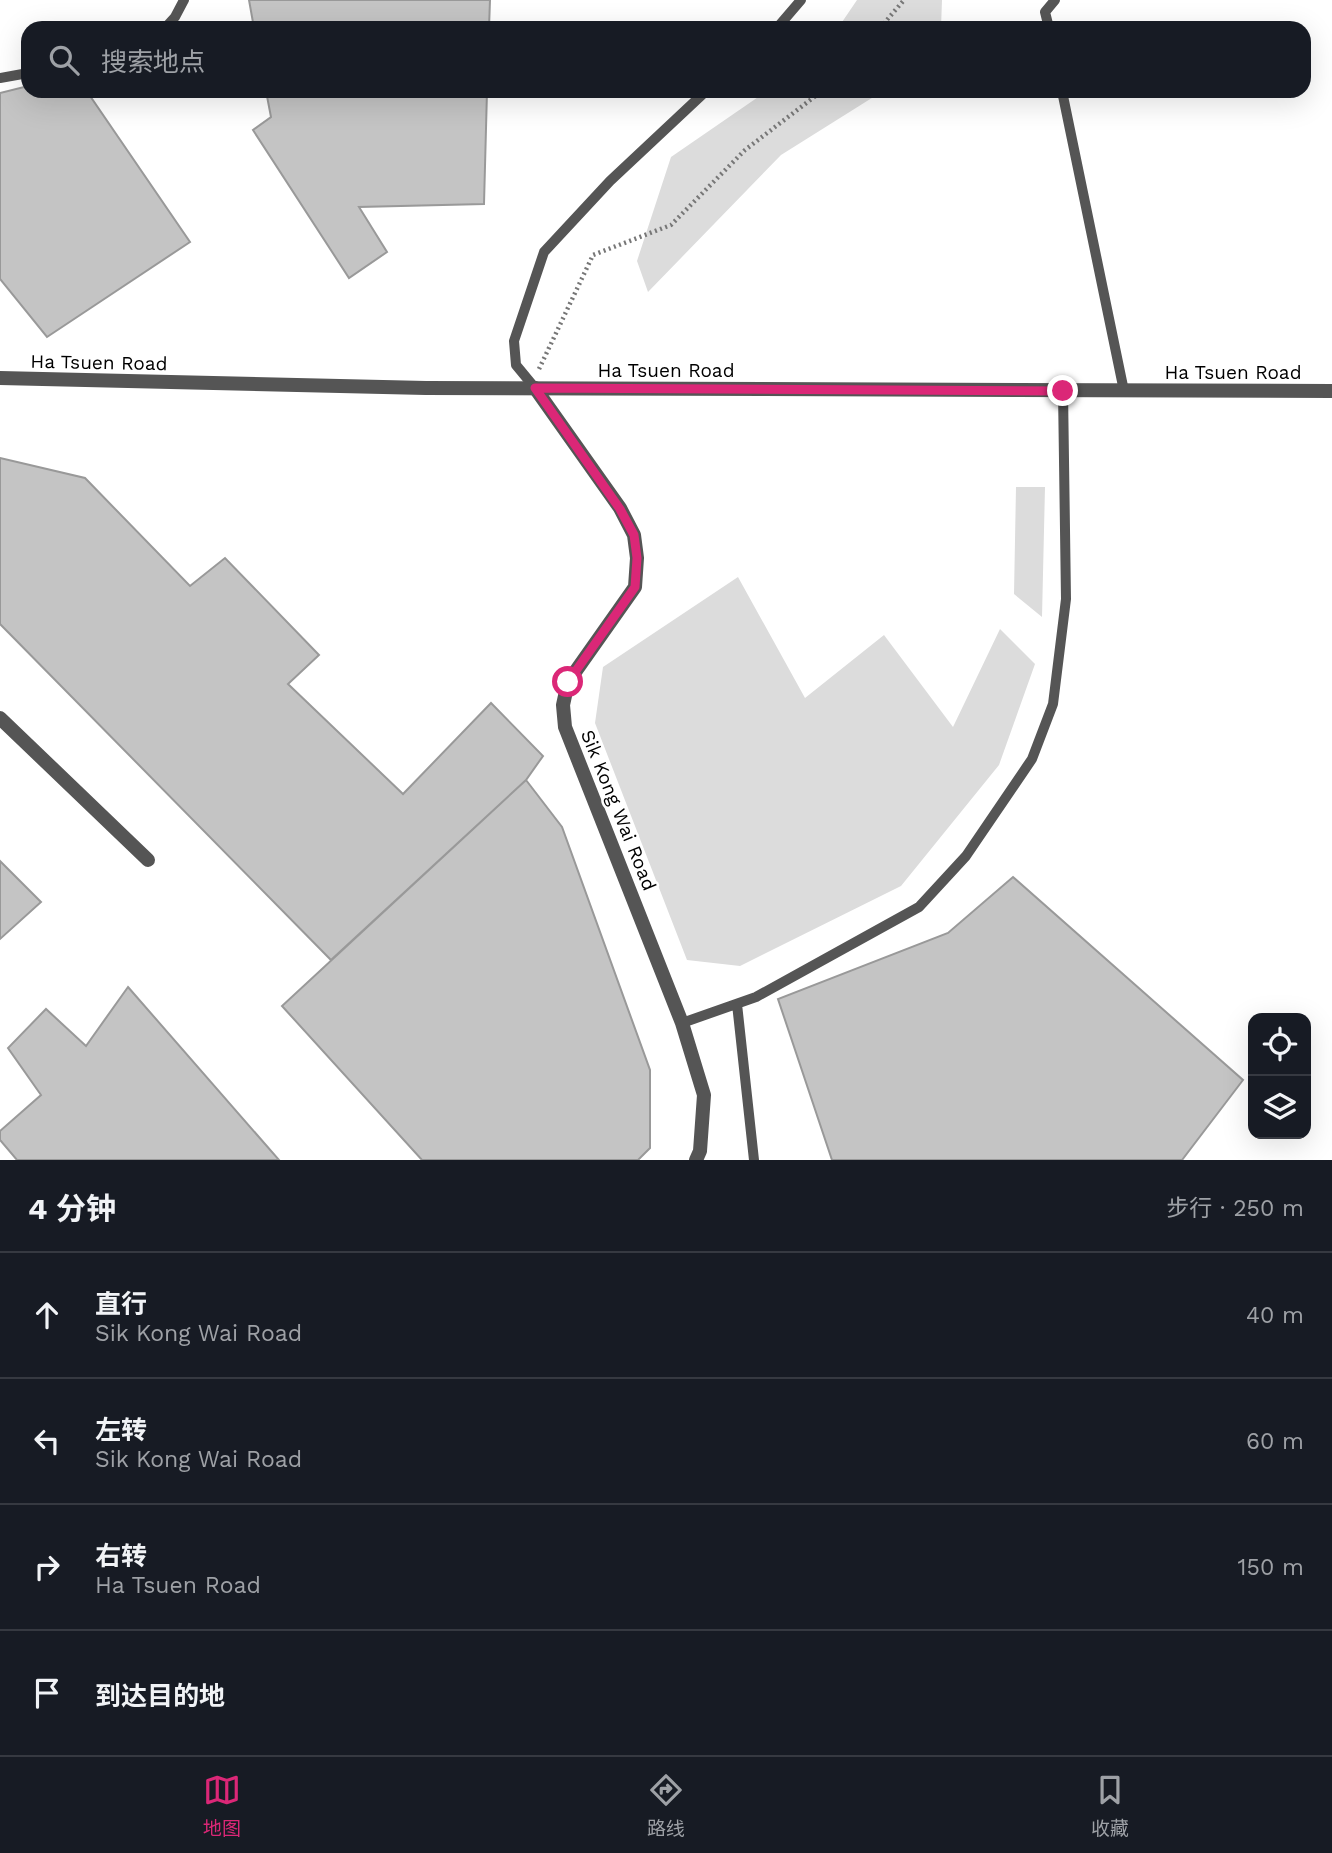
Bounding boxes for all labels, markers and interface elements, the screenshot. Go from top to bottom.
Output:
search box [21,21,1311,98]
icon: search [45,41,83,79]
text: 搜索地点 [101,47,205,77]
street label: Ha Tsuen Road [30,350,168,375]
street label: Ha Tsuen Road [597,359,735,382]
street label: Ha Tsuen Road [1164,361,1302,384]
route end [1047,375,1078,406]
route start [552,666,583,697]
street label: Sik Kong Wai Road [576,727,661,894]
map controls [1248,1013,1311,1139]
button: locate [1248,1013,1311,1076]
button: layers [1248,1076,1311,1139]
text: 4 分钟 [28,1191,116,1226]
text: 步行 · 250 m [1166,1195,1304,1222]
text: 直行 [95,1289,147,1319]
icon: ahead [28,1296,66,1334]
text: 40 m [1246,1302,1304,1329]
text: Sik Kong Wai Road [95,1320,302,1347]
text: 左转 [95,1415,147,1445]
icon: left [28,1422,66,1460]
text: 60 m [1246,1428,1304,1455]
text: Sik Kong Wai Road [95,1446,302,1473]
text: 右转 [95,1541,147,1571]
icon: right [28,1548,66,1586]
text: 150 m [1238,1554,1304,1581]
text: Ha Tsuen Road [95,1572,261,1599]
icon: arrive [28,1674,66,1712]
text: 到达目的地 [95,1681,225,1711]
tab: 地图 [203,1771,241,1840]
tab: 路线 [647,1771,685,1840]
tab: 收藏 [1091,1771,1129,1840]

